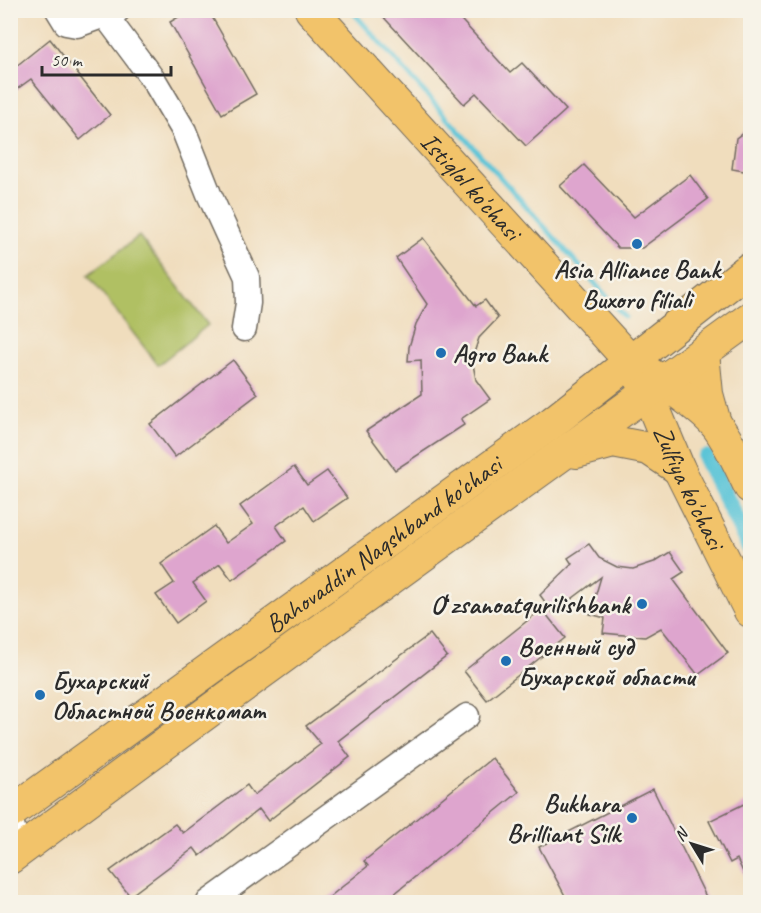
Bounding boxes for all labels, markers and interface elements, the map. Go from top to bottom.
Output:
scale bar [42,39,171,77]
text: 50 m [51,49,84,71]
street label: Istiqlol ko'chasi [413,126,530,250]
marker: Asia Alliance Bank Buxoro filiali [630,237,644,251]
place label: Asia Alliance Bank Buxoro filiali [554,253,722,316]
place label: Agro Bank [453,337,549,370]
marker: Agro Bank [434,346,448,360]
street label: Zulfiya ko'chasi [646,421,734,557]
street label: Bahovaddin Naqshband ko'chasi [259,447,511,641]
place label: Oʻzsanoatqurilishbank [431,588,632,621]
marker: Oʻzsanoatqurilishbank [635,597,649,611]
place label: Военный суд Бухарской области [518,630,698,693]
marker: Военный суд Бухарской области [499,654,513,668]
place label: Бухарский Областной Военкомат [52,664,267,727]
marker: Бухарский Областной Военкомат [33,688,47,702]
place label: Bukhara Brilliant Silk [507,787,622,850]
marker: Bukhara Brilliant Silk [625,811,639,825]
north arrow [662,814,722,874]
text: N [670,823,694,845]

